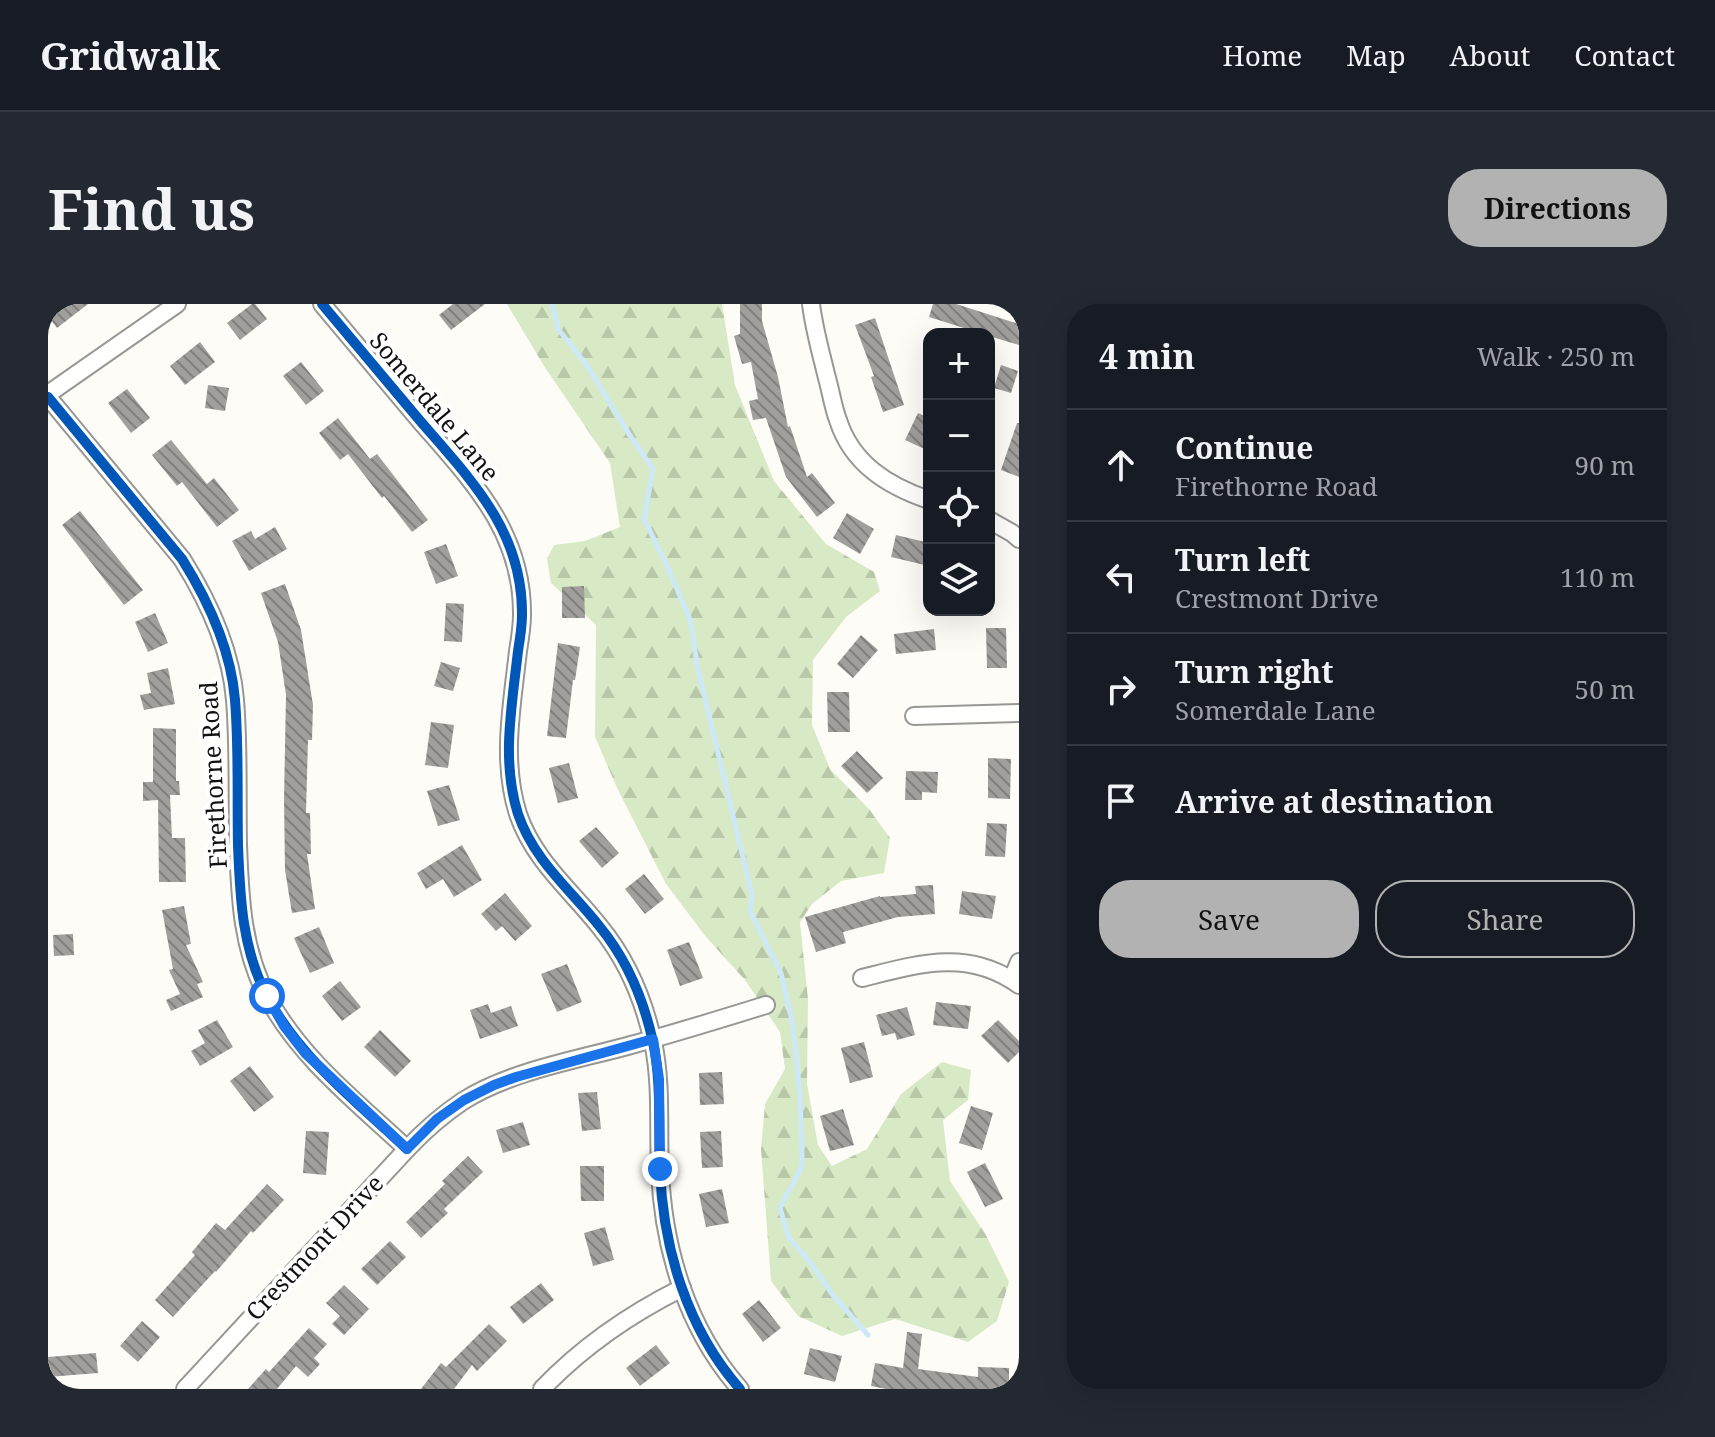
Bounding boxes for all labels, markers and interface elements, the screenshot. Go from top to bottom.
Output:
text: Gridwalk [40,29,220,81]
text: Home [1223,36,1302,74]
text: Map [1346,36,1406,74]
text: About [1450,36,1530,74]
text: Contact [1574,36,1675,74]
button: Directions [1448,169,1667,247]
text: Find us [48,170,255,246]
street label: Somerdale Lane [363,324,507,488]
map controls [923,328,995,616]
button: + [923,328,995,400]
text: 4 min [1099,333,1195,379]
text: Walk · 250 m [1477,338,1635,374]
button: − [923,400,995,472]
text: Continue [1175,427,1313,468]
icon: ahead [1099,443,1143,487]
text: 90 m [1575,447,1635,483]
text: Firethorne Road [1175,468,1378,504]
button: locate [923,472,995,544]
text: Turn left [1175,539,1310,580]
button: layers [923,544,995,616]
icon: left [1099,555,1143,599]
text: 110 m [1560,559,1635,595]
text: Crestmont Drive [1175,580,1379,616]
text: Turn right [1175,651,1333,692]
icon: right [1099,667,1143,711]
text: 50 m [1575,671,1635,707]
street label: Firethorne Road [191,680,234,869]
text: Somerdale Lane [1175,692,1376,728]
icon: arrive [1099,779,1143,823]
text: Arrive at destination [1175,781,1494,822]
button: Save [1099,880,1359,958]
button: Share [1375,880,1635,958]
route start [249,978,285,1014]
route end [642,1151,678,1187]
street label: Crestmont Drive [238,1167,390,1327]

